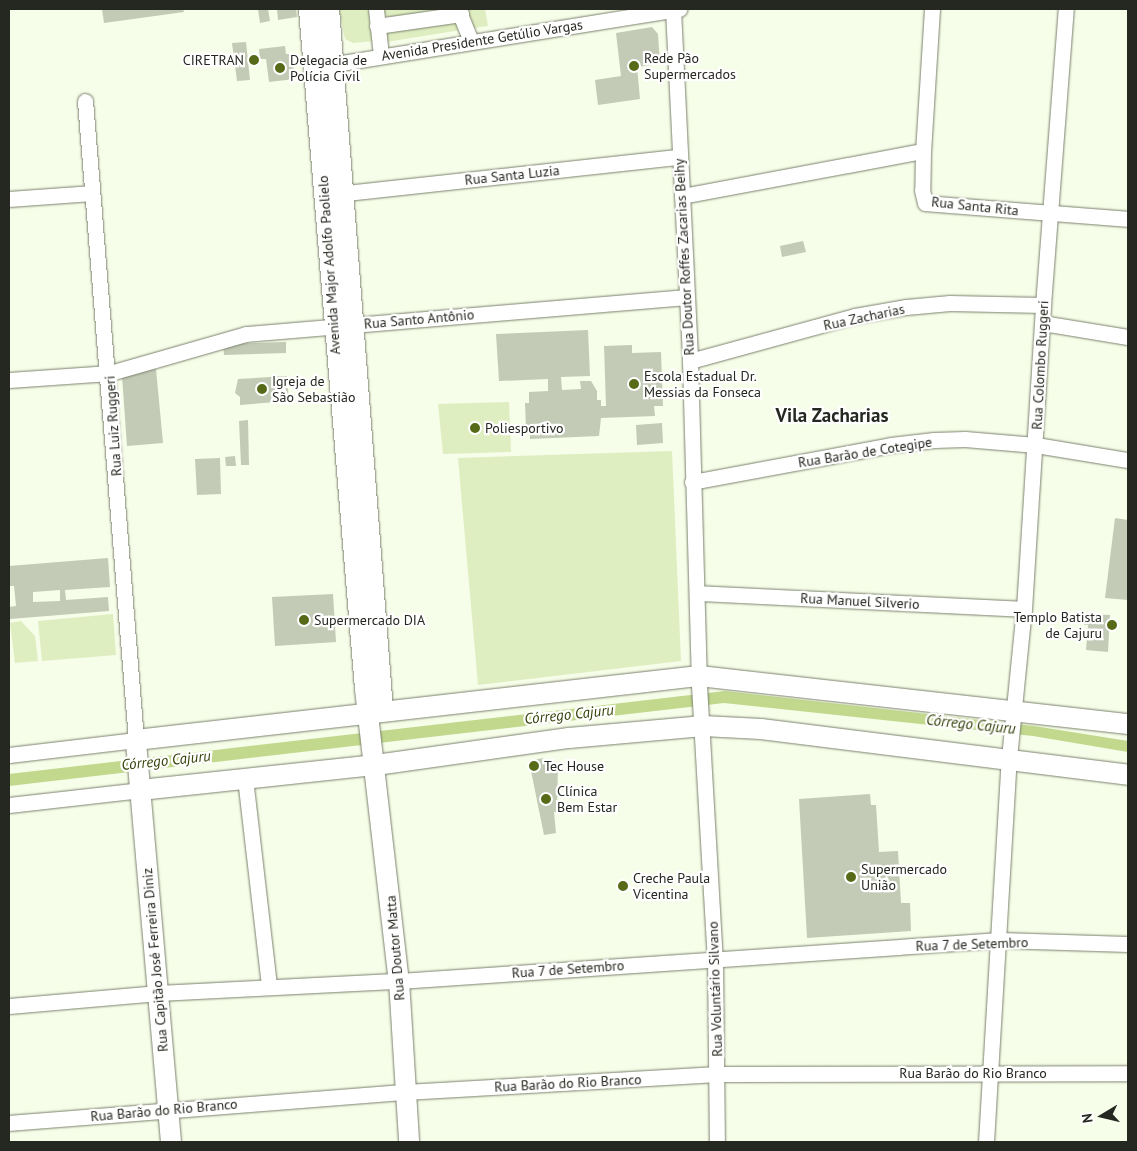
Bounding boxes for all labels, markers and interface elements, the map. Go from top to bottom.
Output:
street label: Avenida Presidente Getúlio Vargas [380,16,584,64]
place label: Rede Pão Supermercados [644,50,736,82]
place label: CIRETRAN [183,52,244,68]
place label: Delegacia de Polícia Civil [290,52,367,84]
marker: CIRETRAN [248,54,260,66]
marker: Rede Pão Supermercados [628,60,640,72]
marker: Delegacia de Polícia Civil [274,62,286,74]
street label: Rua Doutor Roffes Zacarias Beihy [670,158,698,356]
street label: Rua Santa Luzia [464,162,560,188]
street label: Avenida Major Adolfo Paolielo [314,175,344,355]
street label: Rua Santa Rita [931,193,1019,219]
street label: Rua Zacharias [822,300,906,334]
street label: Rua Colombo Ruggeri [1028,300,1052,430]
street label: Rua Santo Antônio [363,306,475,332]
place label: Escola Estadual Dr. Messias da Fonseca [644,368,761,401]
place label: Igreja de São Sebastião [272,373,356,406]
street label: Rua Luiz Ruggeri [101,375,125,477]
marker: Escola Estadual Dr. Messias da Fonseca [628,378,640,390]
marker: Igreja de São Sebastião [256,383,268,395]
district label: Vila Zacharias [775,405,889,427]
place label: Poliesportivo [485,420,564,436]
marker: Poliesportivo [469,422,481,434]
street label: Rua Barão de Cotegipe [797,433,933,471]
street label: Rua Manuel Silverio [800,589,920,613]
place label: Templo Batista de Cajuru [1013,609,1102,642]
place label: Supermercado DIA [314,612,425,628]
marker: Supermercado DIA [298,614,310,626]
marker: Templo Batista de Cajuru [1106,619,1118,631]
water label: Córrego Cajuru [523,700,615,728]
water label: Córrego Cajuru [925,710,1017,738]
water label: Córrego Cajuru [120,746,212,774]
place label: Tec House [544,758,604,774]
marker: Tec House [528,760,540,772]
place label: Clínica Bem Estar [557,783,617,816]
marker: Clínica Bem Estar [539,792,553,806]
place label: Supermercado União [861,861,947,894]
street label: Rua Capitão José Ferreira Diniz [139,867,171,1053]
place label: Creche Paula Vicentina [633,870,710,902]
marker: Supermercado União [845,871,857,883]
marker: Creche Paula Vicentina [617,880,629,892]
street label: Rua Doutor Matta [382,895,408,1001]
street label: Rua Voluntário Silvano [704,921,726,1057]
street label: Rua 7 de Setembro [915,934,1029,954]
street label: Rua 7 de Setembro [511,957,625,981]
street label: Rua Barão do Rio Branco [899,1065,1047,1081]
street label: Rua Barão do Rio Branco [494,1071,642,1095]
north arrow [1077,1091,1127,1141]
street label: Rua Barão do Rio Branco [90,1095,238,1125]
text: N [1078,1112,1097,1124]

